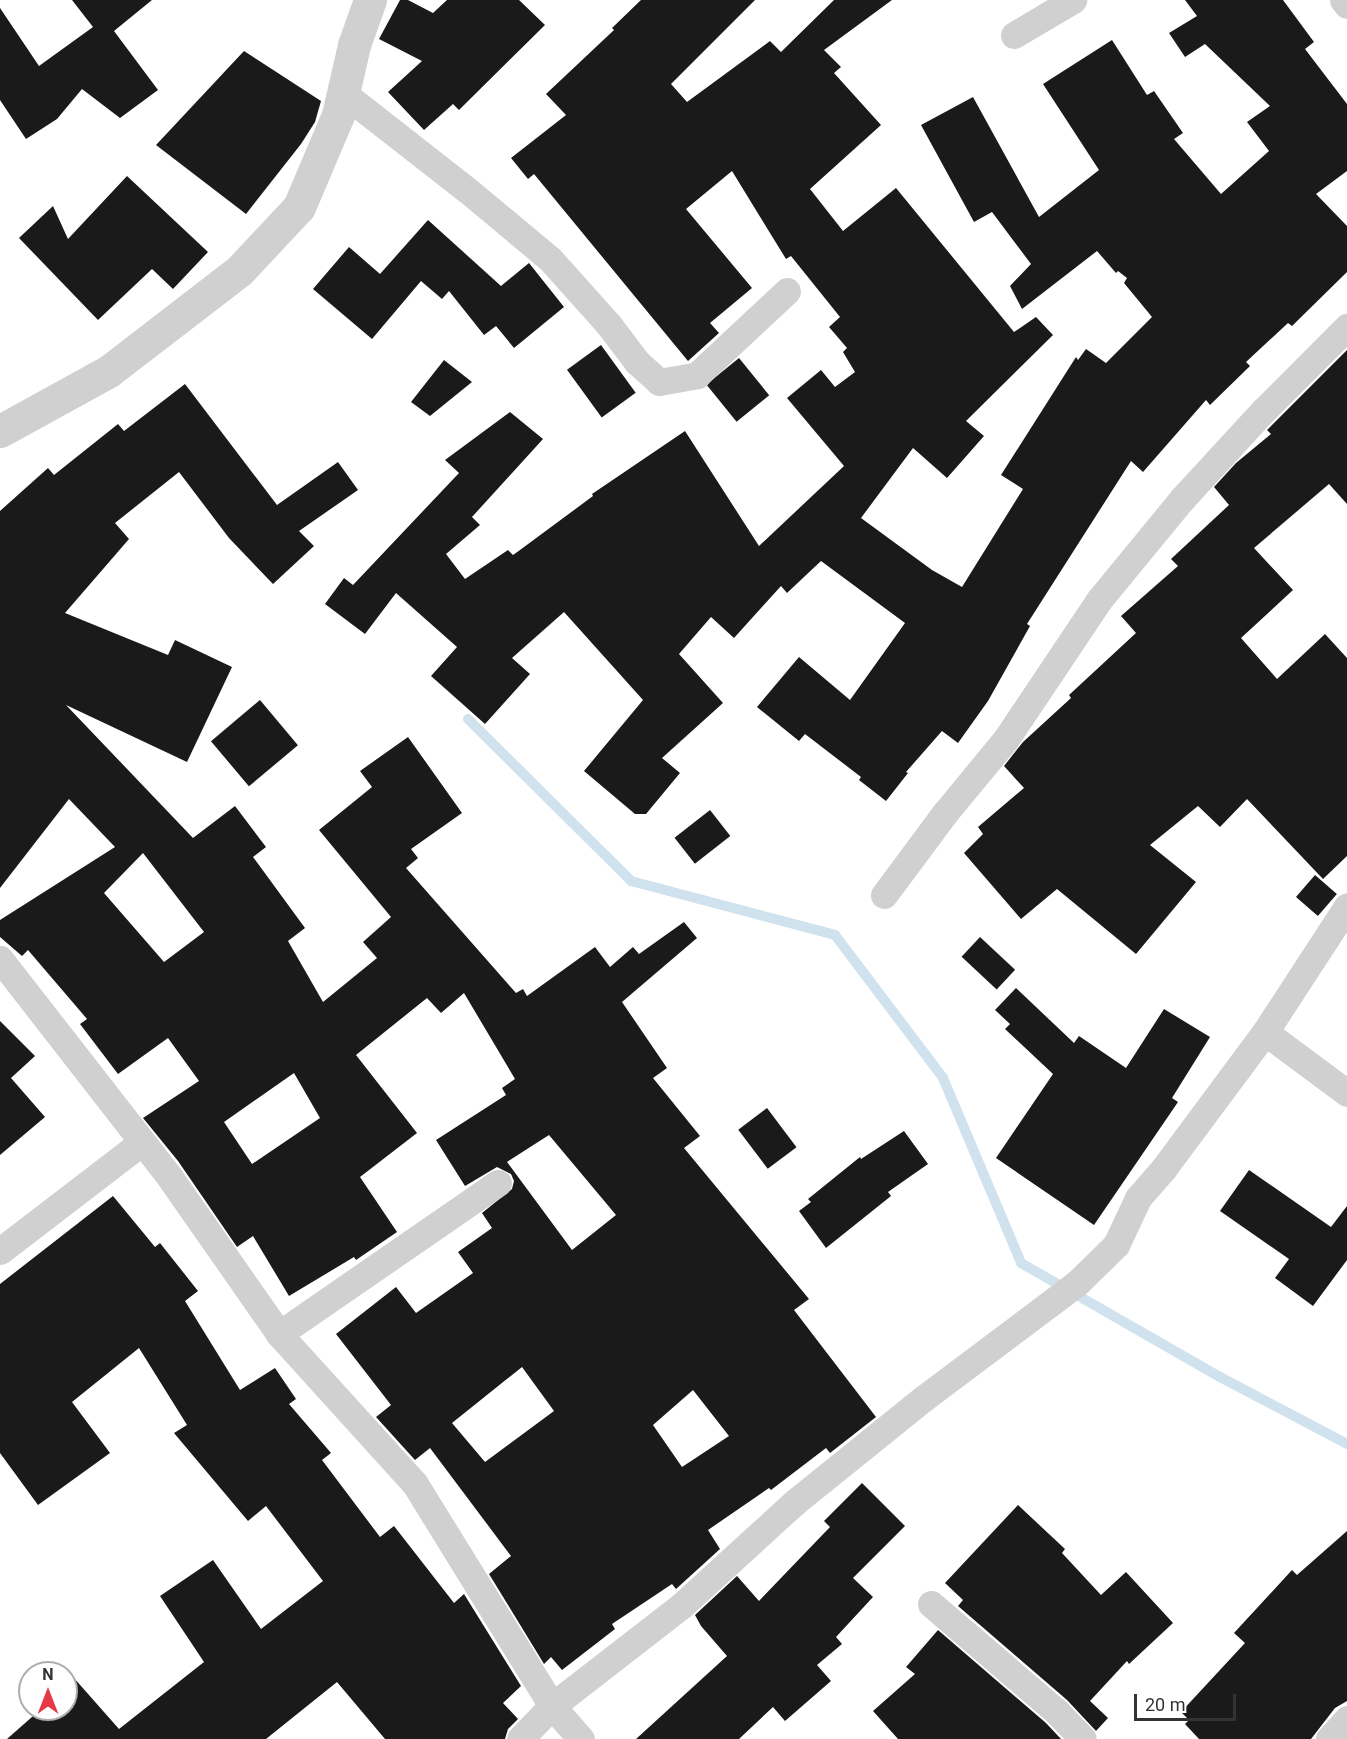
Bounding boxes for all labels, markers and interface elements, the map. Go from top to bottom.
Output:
north arrow [18,1661,78,1721]
text: N [42,1665,54,1684]
scale bar [1137,1682,1239,1720]
text: 20 m [1145,1694,1185,1715]

